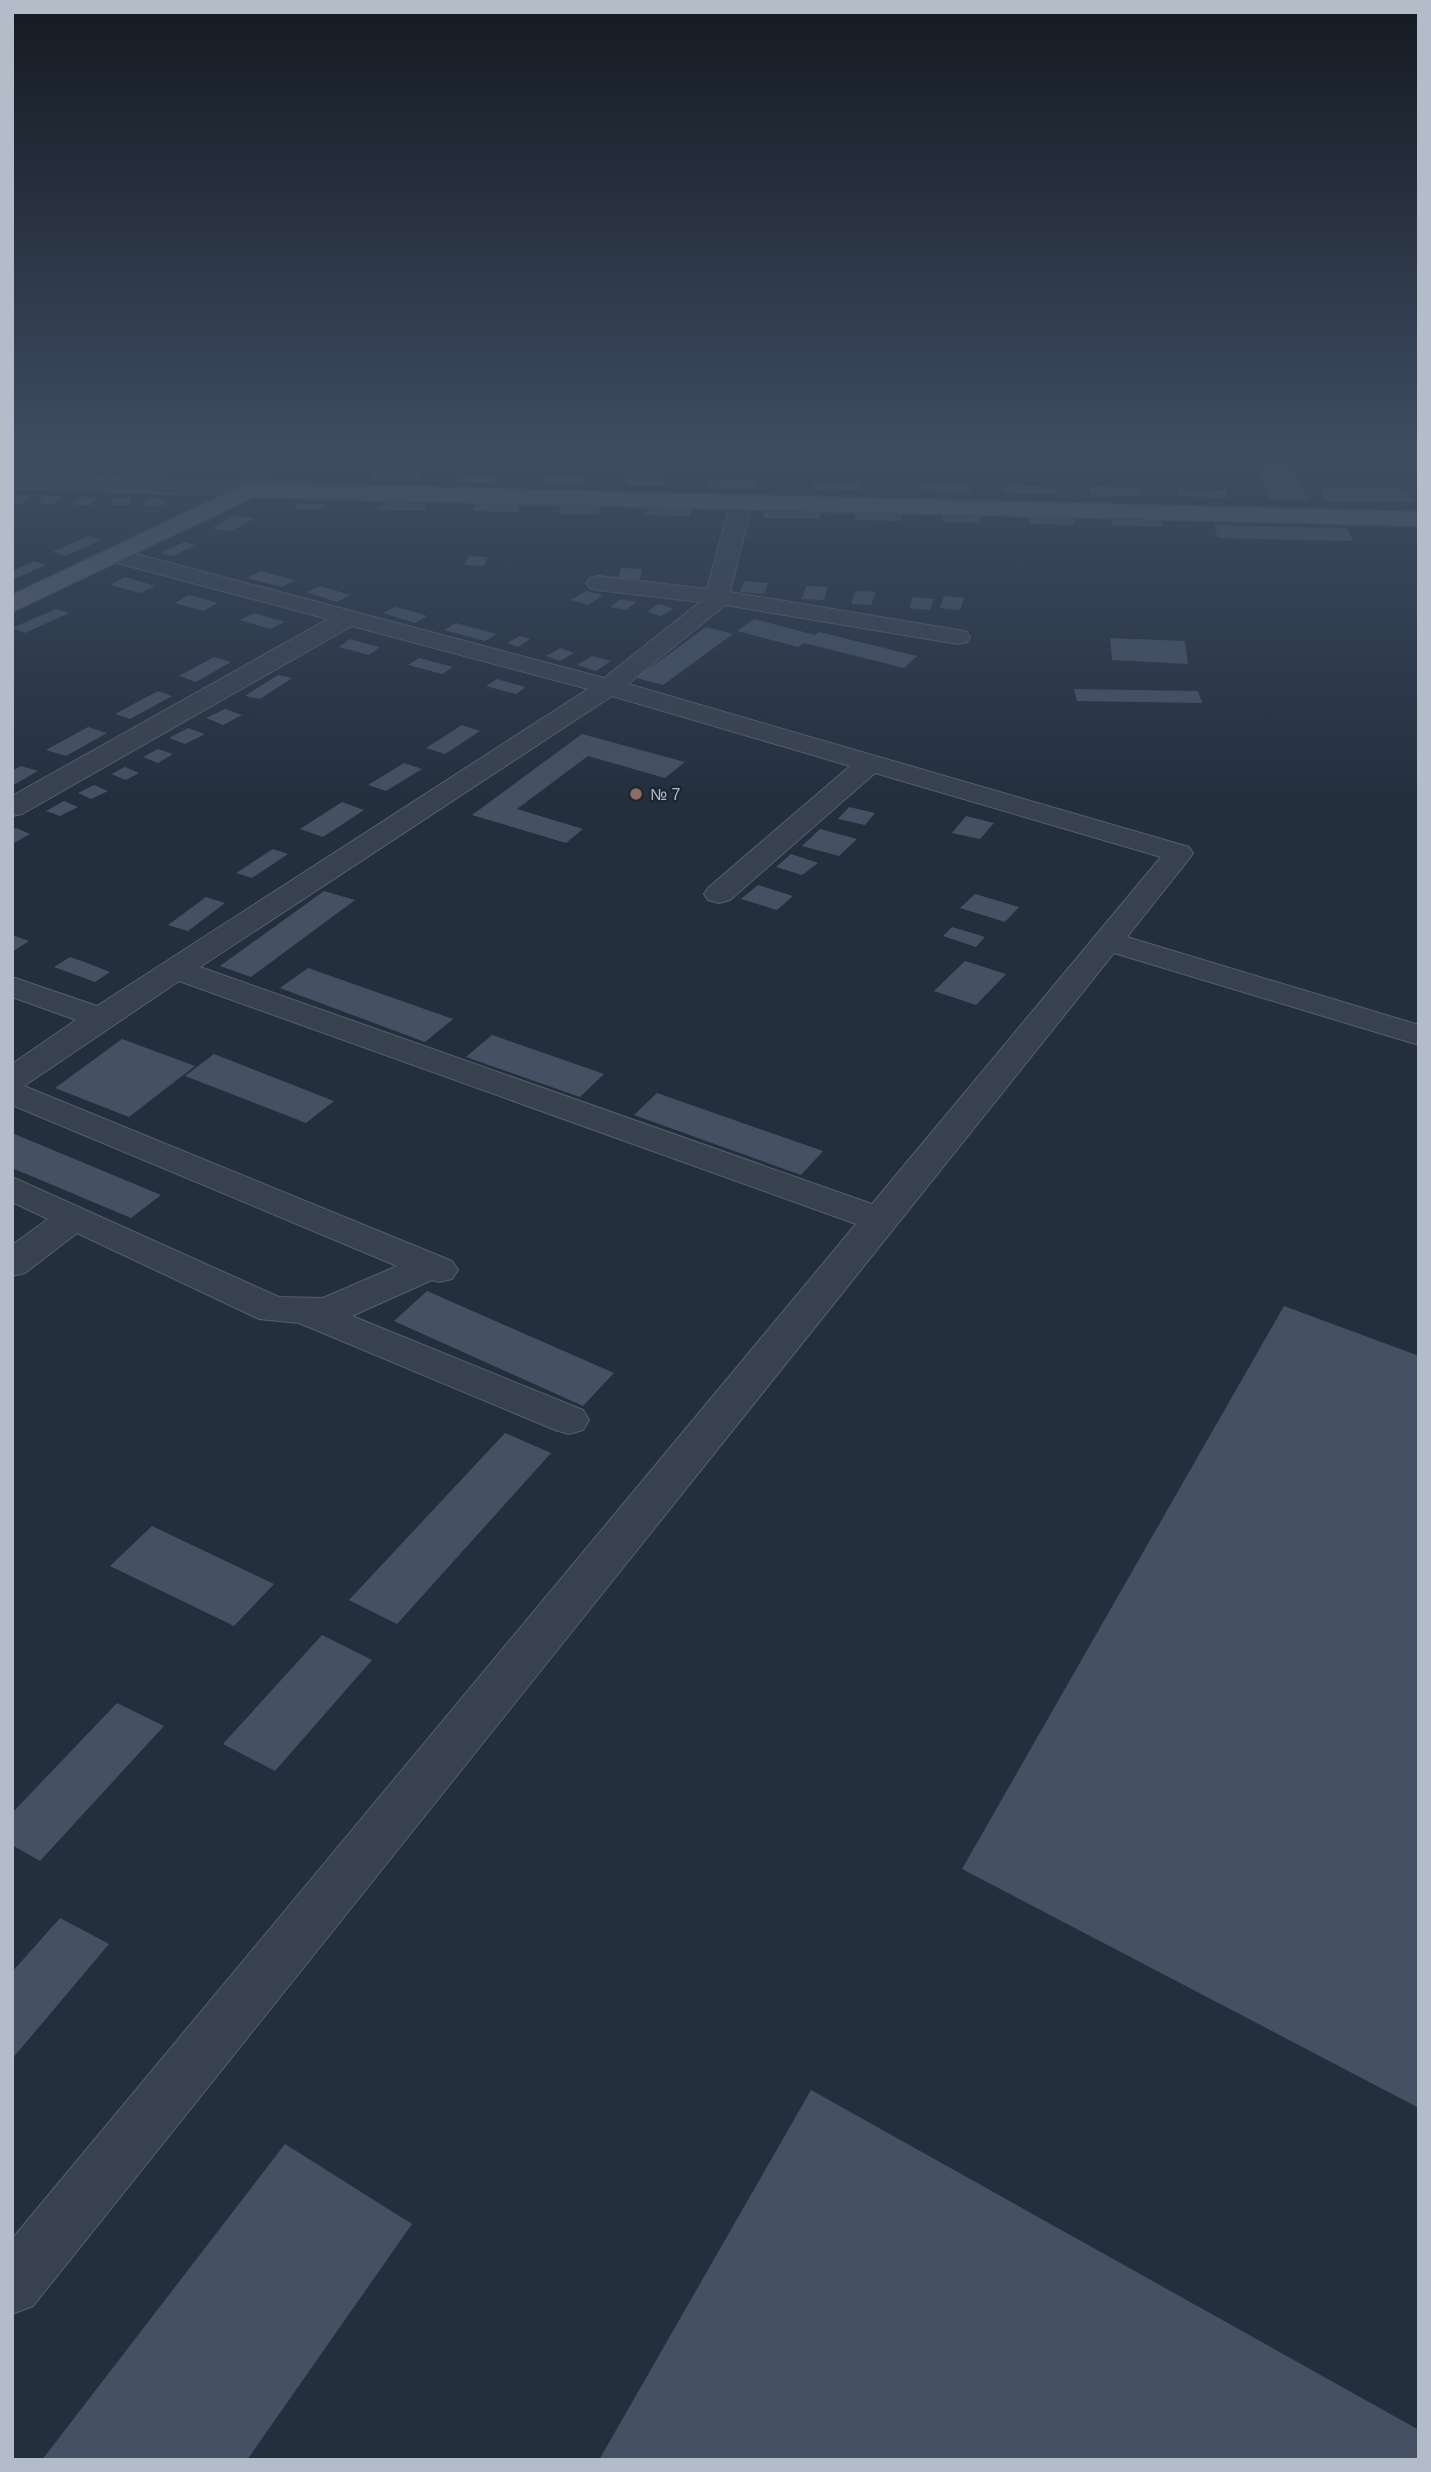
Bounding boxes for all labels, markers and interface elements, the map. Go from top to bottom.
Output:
marker: № 7 [628,786,644,802]
place label: № 7 [650,786,681,803]

